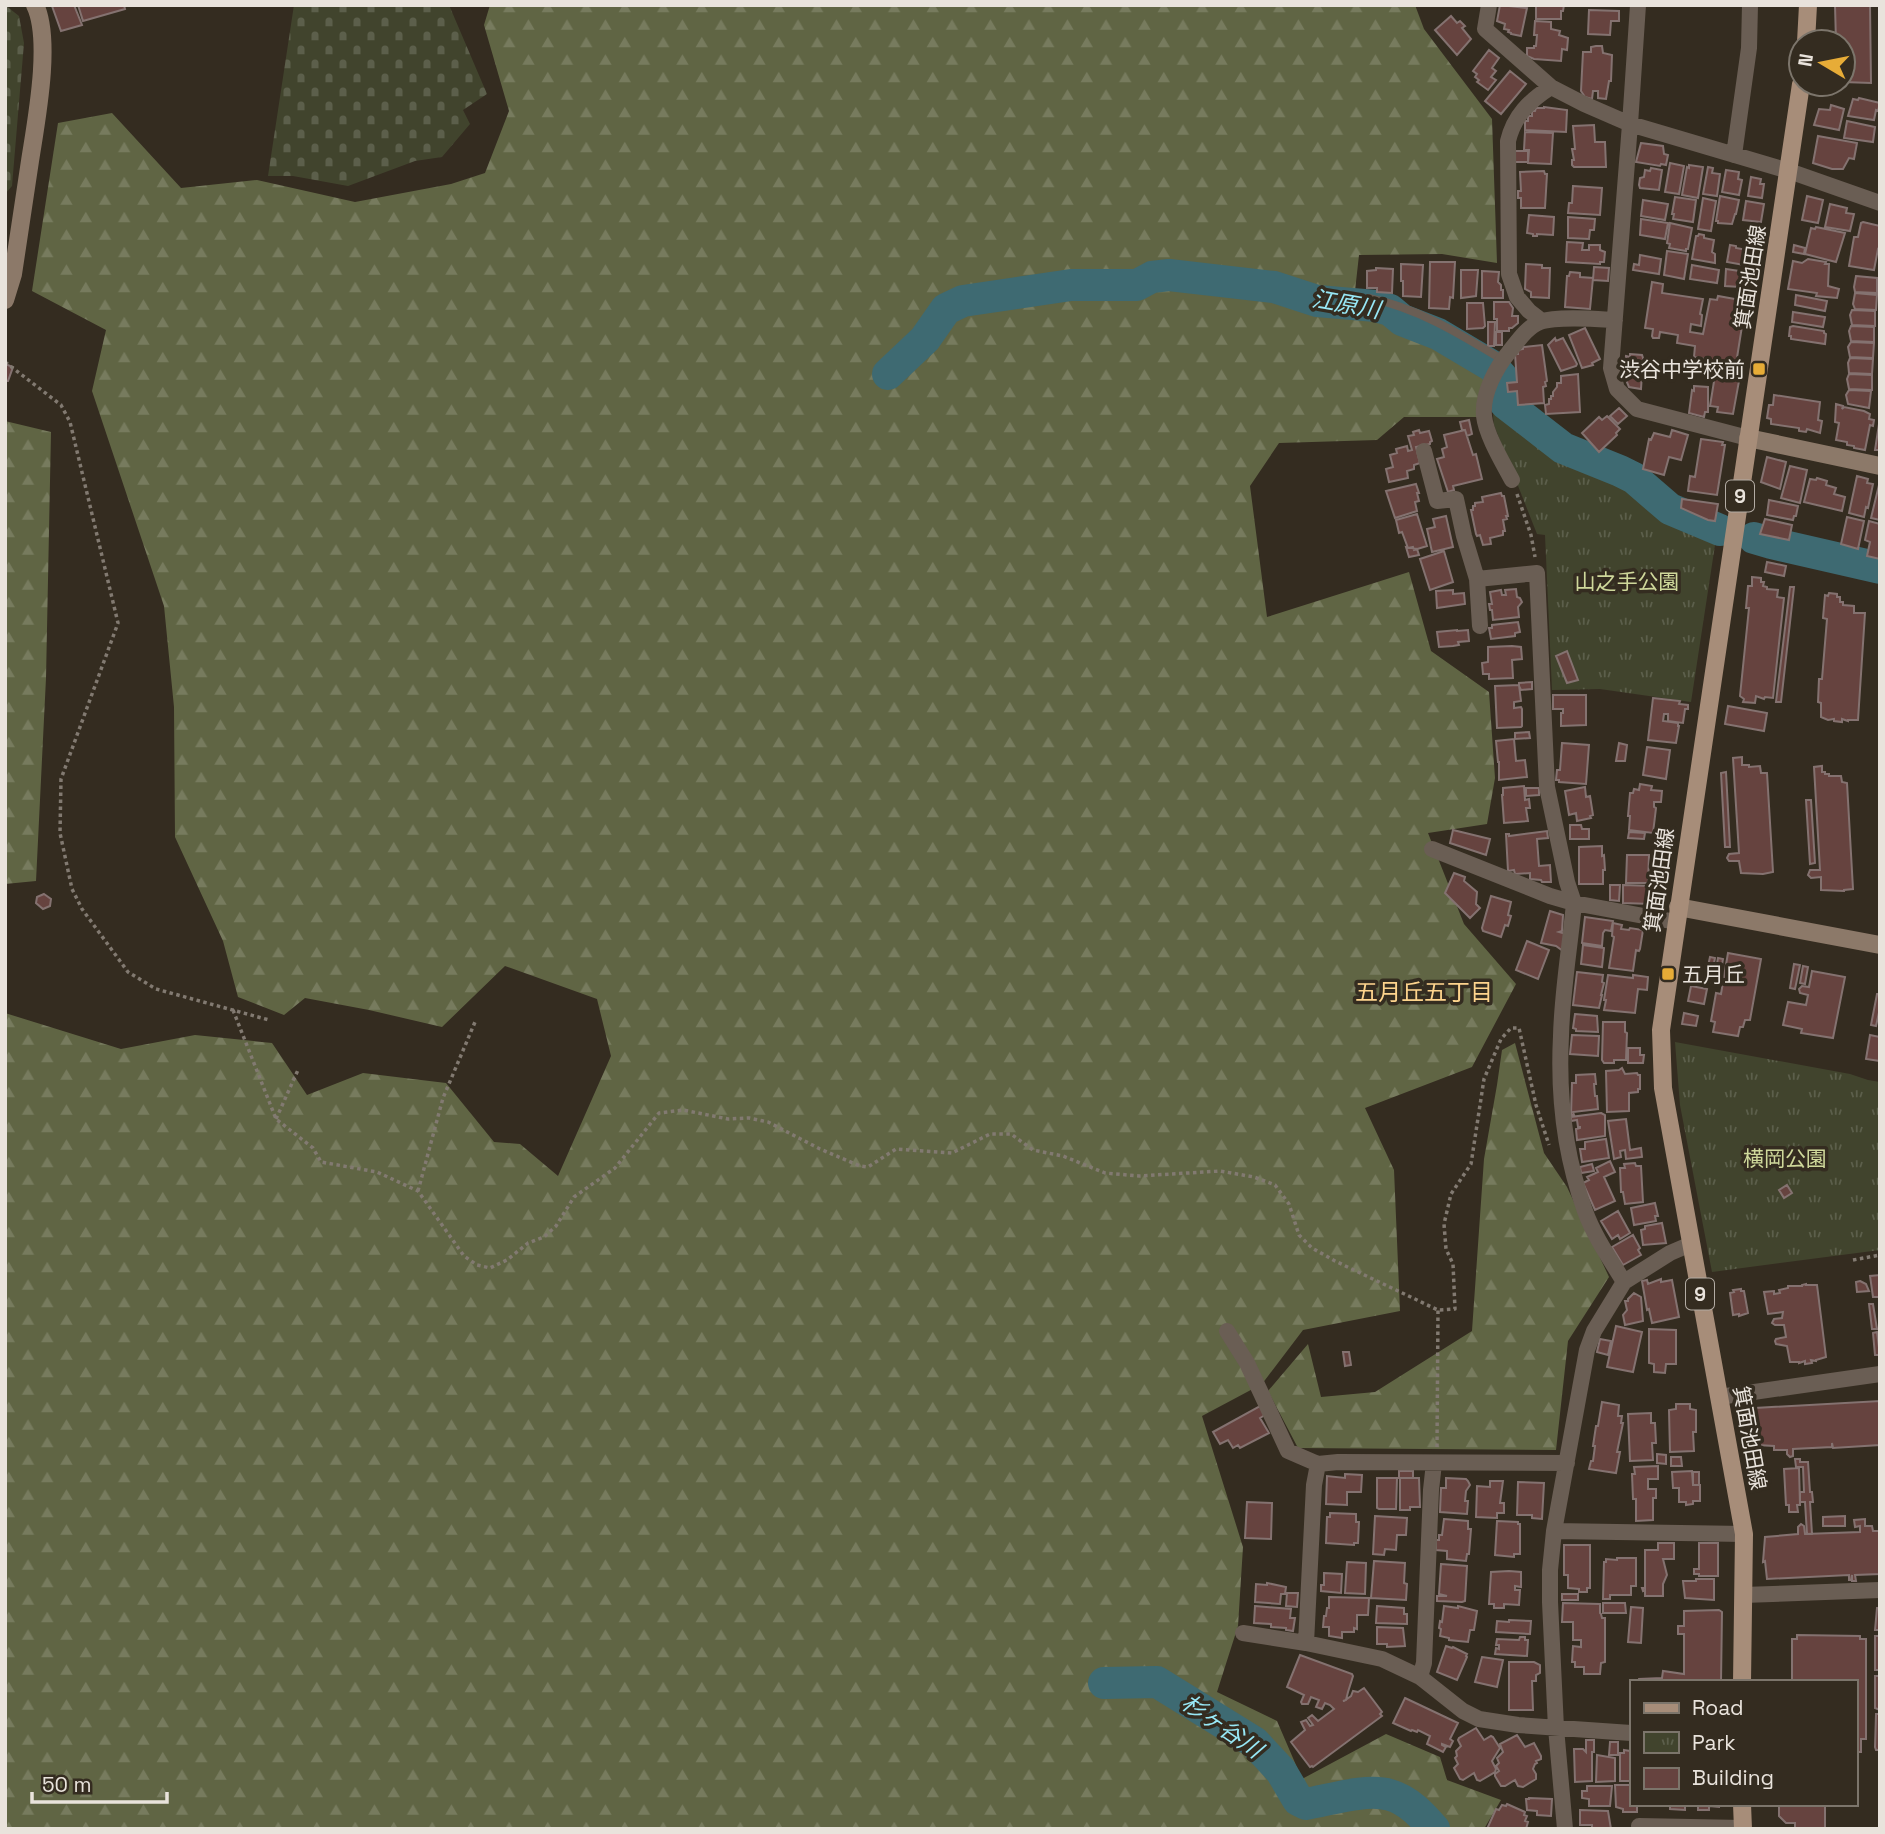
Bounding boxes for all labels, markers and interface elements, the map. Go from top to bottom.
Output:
north arrow [1787,28,1857,98]
text: N [1792,52,1819,69]
street label: 箕面池田線 [1728,223,1772,331]
water label: 江原川 [1309,283,1386,325]
place label: 渋谷中学校前 [1619,356,1745,383]
marker: 渋谷中学校前 [1751,361,1767,377]
road number: 9 [1726,481,1754,512]
park label: 山之手公園 [1575,568,1680,595]
street label: 箕面池田線 [1638,826,1680,934]
place label: 五月丘 [1682,961,1745,988]
marker: 五月丘 [1660,966,1676,982]
district label: 五月丘五丁目 [1355,977,1493,1007]
park label: 横岡公園 [1743,1145,1827,1172]
road number: 9 [1686,1278,1714,1310]
street label: 箕面池田線 [1728,1384,1772,1492]
legend [1630,1680,1857,1806]
water label: 杉ヶ谷川 [1176,1687,1271,1766]
text: Road [1692,1694,1744,1721]
text: Park [1692,1729,1736,1756]
scale bar [32,1760,166,1804]
text: Building [1692,1764,1774,1791]
text: 50 m [42,1771,92,1798]

